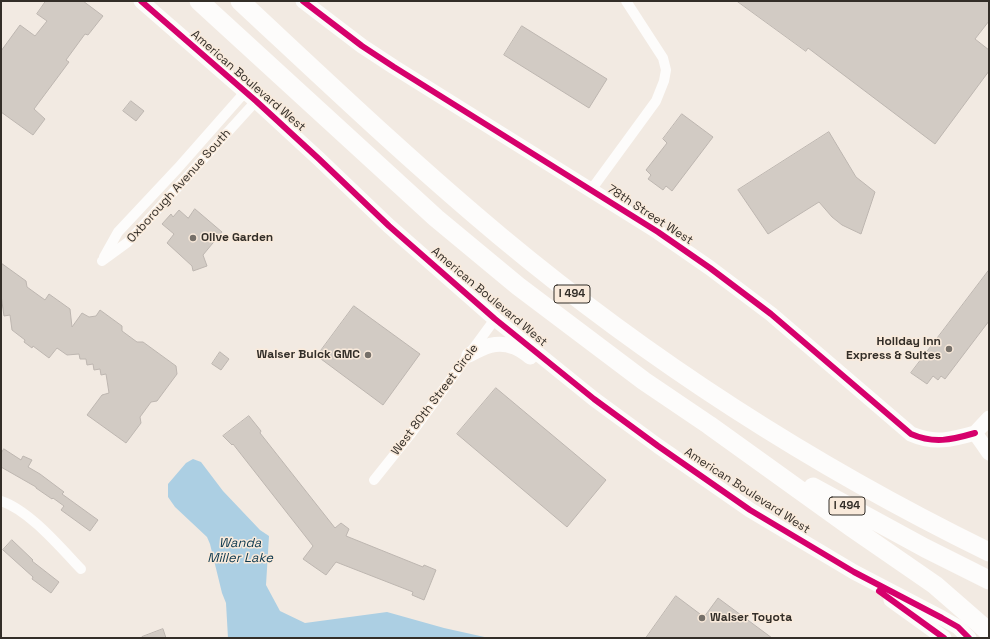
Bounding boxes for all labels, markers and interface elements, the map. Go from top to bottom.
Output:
street label: American Boulevard West [188,27,308,135]
street label: Oxborough Avenue South [124,126,234,246]
street label: 78th Street West [605,182,695,248]
place label: Olive Garden [201,231,273,245]
marker: Olive Garden [188,233,198,243]
street label: American Boulevard West [428,244,550,350]
road number: I 494 [554,285,590,303]
place label: Holiday Inn Express & Suites [846,335,941,363]
street label: West 80th Street Circle [389,342,481,458]
marker: Holiday Inn Express & Suites [944,344,954,354]
place label: Walser Buick GMC [257,348,360,362]
marker: Walser Buick GMC [363,350,373,360]
street label: American Boulevard West [681,445,813,537]
road number: I 494 [829,497,865,515]
water label: Wanda Miller Lake [207,535,273,566]
place label: Walser Toyota [710,611,792,625]
marker: Walser Toyota [697,613,707,623]

